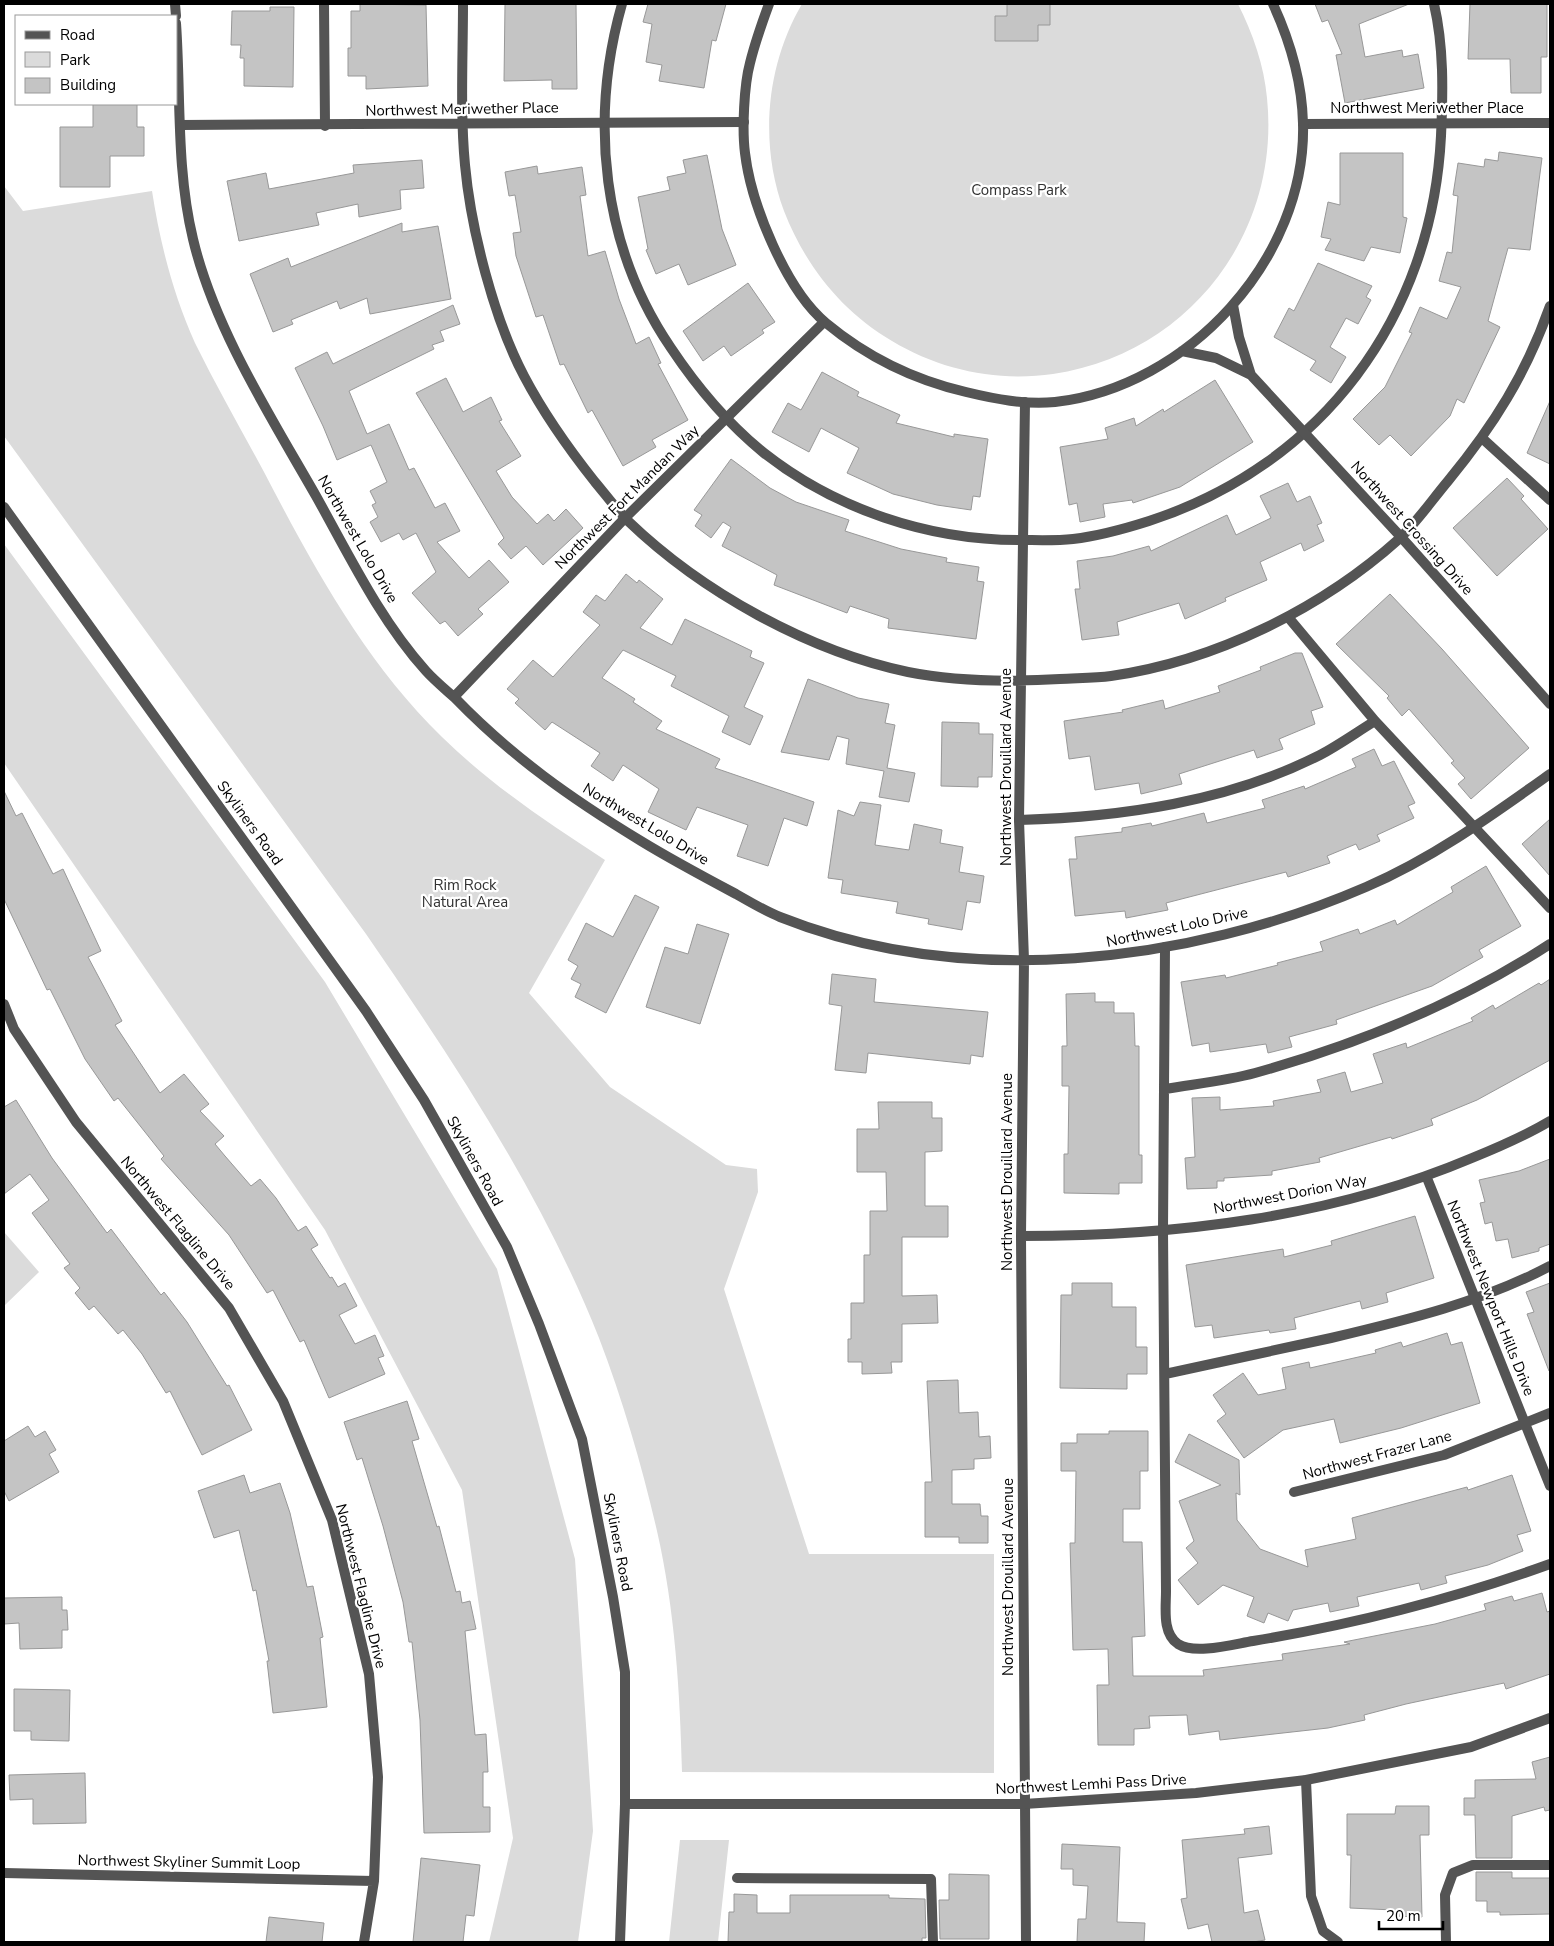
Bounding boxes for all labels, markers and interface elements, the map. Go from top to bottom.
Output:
legend [15,15,178,105]
text: Road [60,25,95,45]
text: Park [60,50,90,70]
text: Building [60,75,116,95]
street label: Northwest Meriwether Place [365,97,559,121]
street label: Northwest Meriwether Place [1330,98,1524,118]
park label: Compass Park [971,180,1067,200]
street label: Northwest Fort Mandan Way [550,420,704,574]
street label: Northwest Crossing Drive [1346,457,1478,599]
street label: Northwest Lolo Drive [313,472,403,606]
street label: Northwest Drouillard Avenue [996,668,1016,866]
street label: Skyliners Road [213,777,287,869]
street label: Northwest Lolo Drive [579,778,713,870]
park label: Rim Rock Natural Area [422,875,508,912]
street label: Northwest Lolo Drive [1104,902,1250,952]
street label: Northwest Drouillard Avenue [997,1073,1017,1271]
street label: Skyliners Road [442,1112,508,1210]
street label: Northwest Flagline Drive [116,1152,240,1294]
street label: Northwest Dorion Way [1212,1169,1369,1219]
street label: Northwest Newport Hills Drive [1442,1197,1540,1399]
street label: Northwest Frazer Lane [1300,1425,1454,1485]
street label: Northwest Drouillard Avenue [998,1478,1018,1676]
street label: Skyliners Road [599,1491,637,1593]
street label: Northwest Flagline Drive [331,1502,391,1670]
street label: Northwest Lemhi Pass Drive [995,1769,1187,1799]
street label: Northwest Skyliner Summit Loop [77,1850,301,1874]
scale bar [1379,1898,1443,1930]
text: 20 m [1386,1906,1421,1926]

